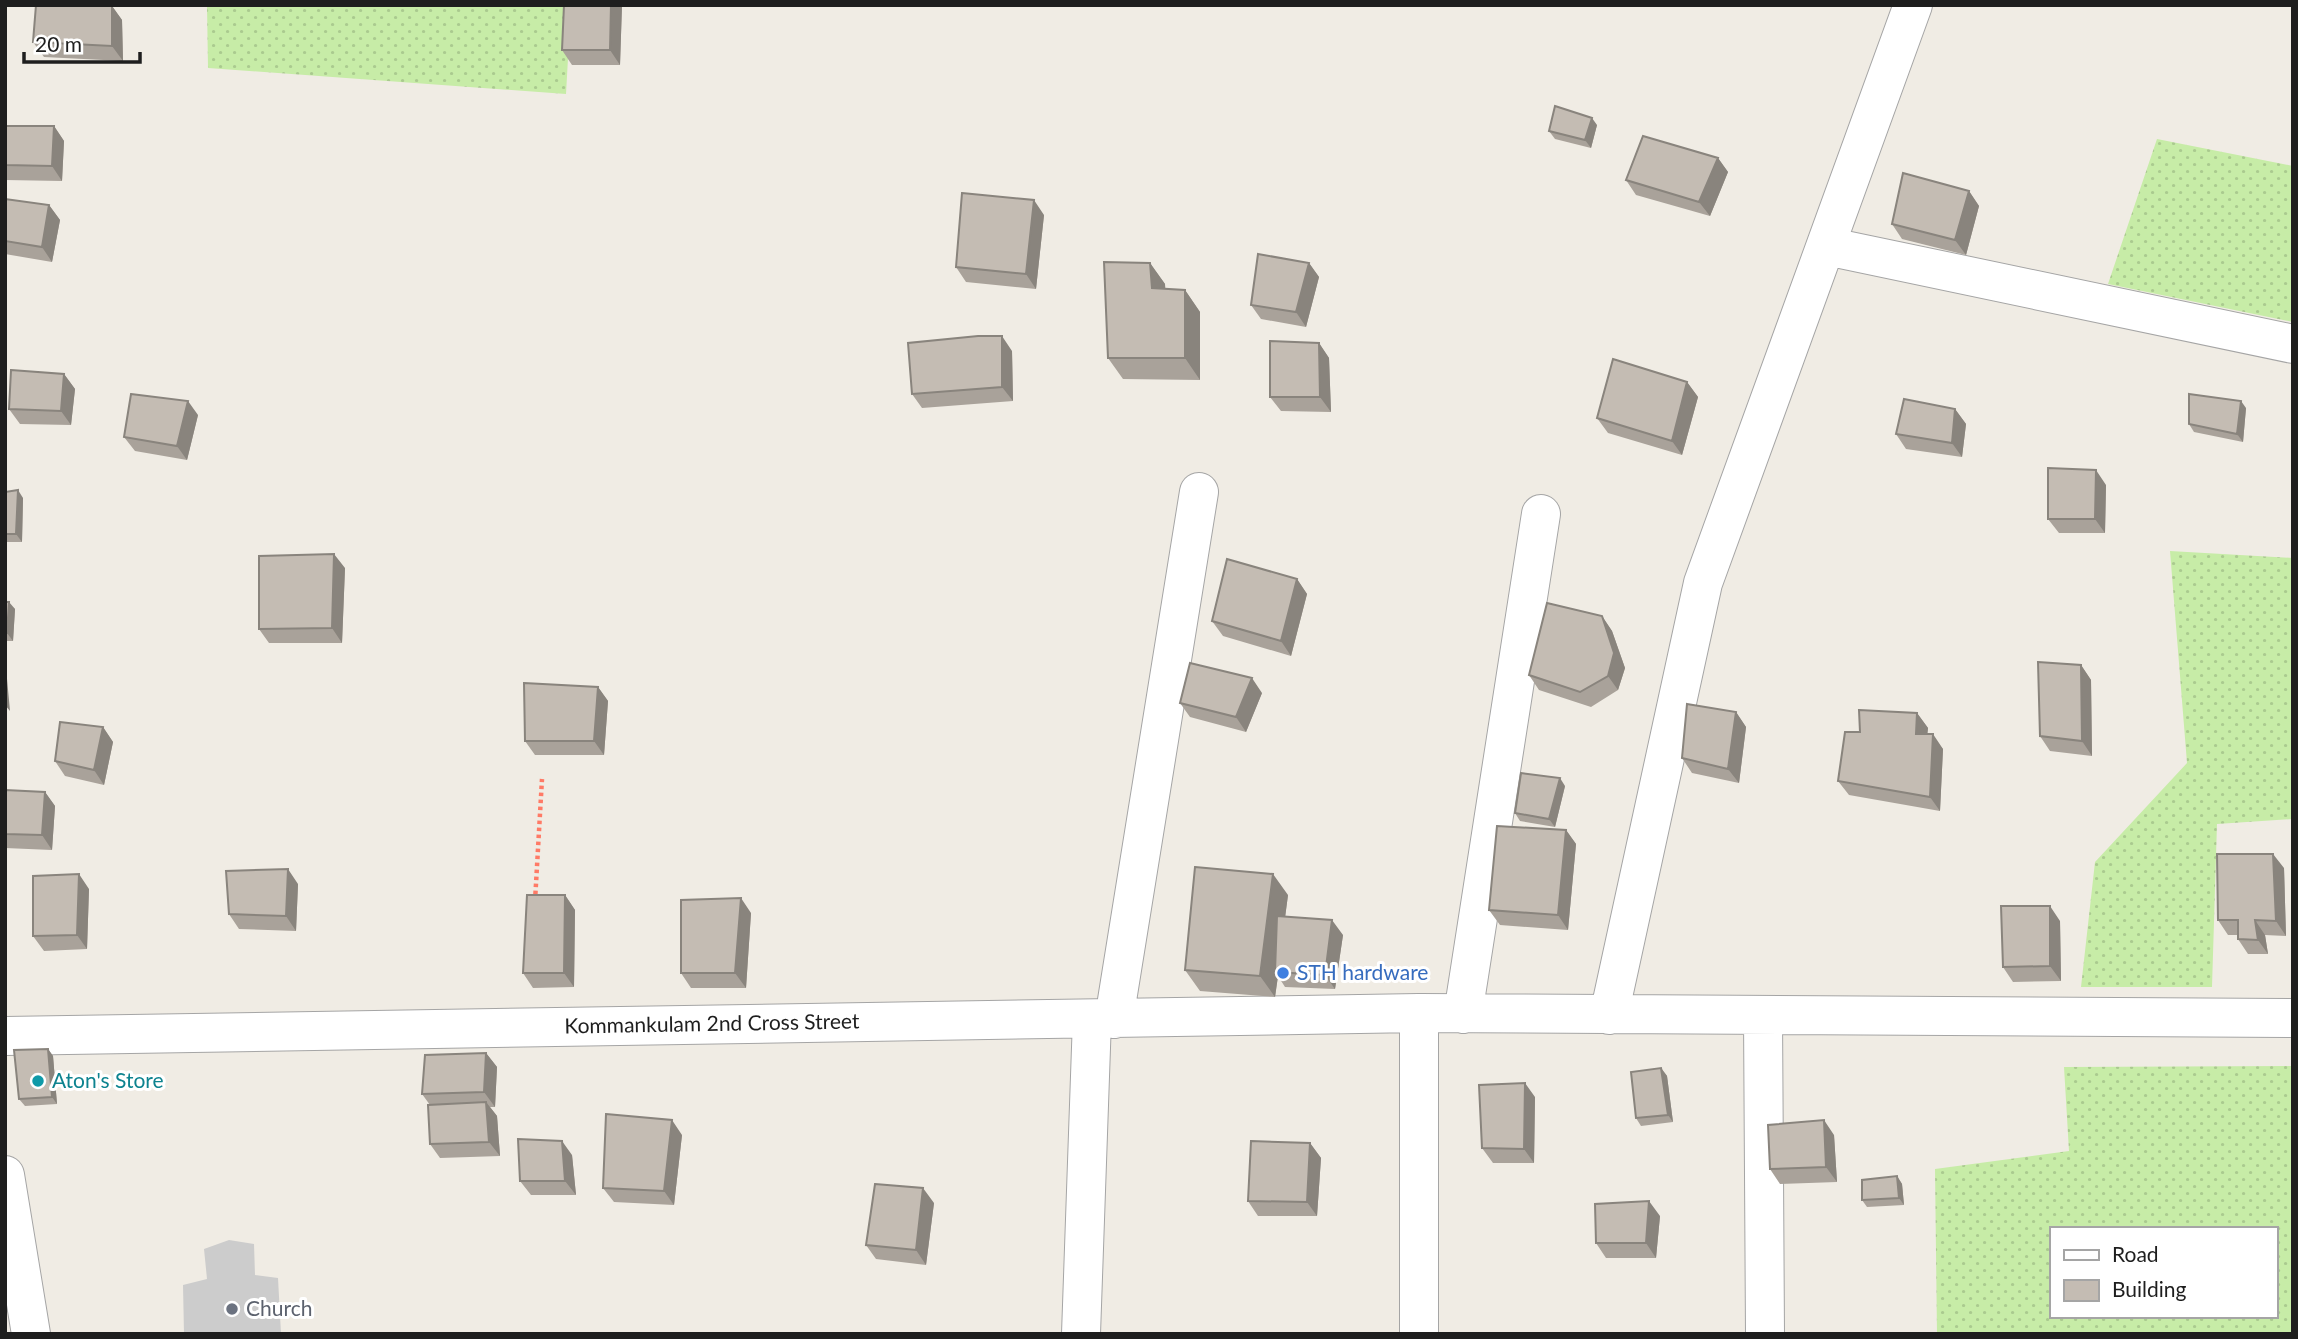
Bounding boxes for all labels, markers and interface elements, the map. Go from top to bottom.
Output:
scale bar [24,21,140,65]
text: 20 m [35,31,82,56]
place label: STH hardware [1297,959,1428,984]
marker: STH hardware [1275,965,1291,981]
street label: Kommankulam 2nd Cross Street [564,1007,860,1038]
place label: Aton's Store [52,1067,164,1092]
marker: Aton's Store [30,1073,46,1089]
legend [2050,1227,2277,1318]
text: Road [2112,1241,2159,1266]
text: Building [2112,1276,2187,1301]
place label: Church [246,1295,312,1320]
marker: Church [224,1301,240,1317]

